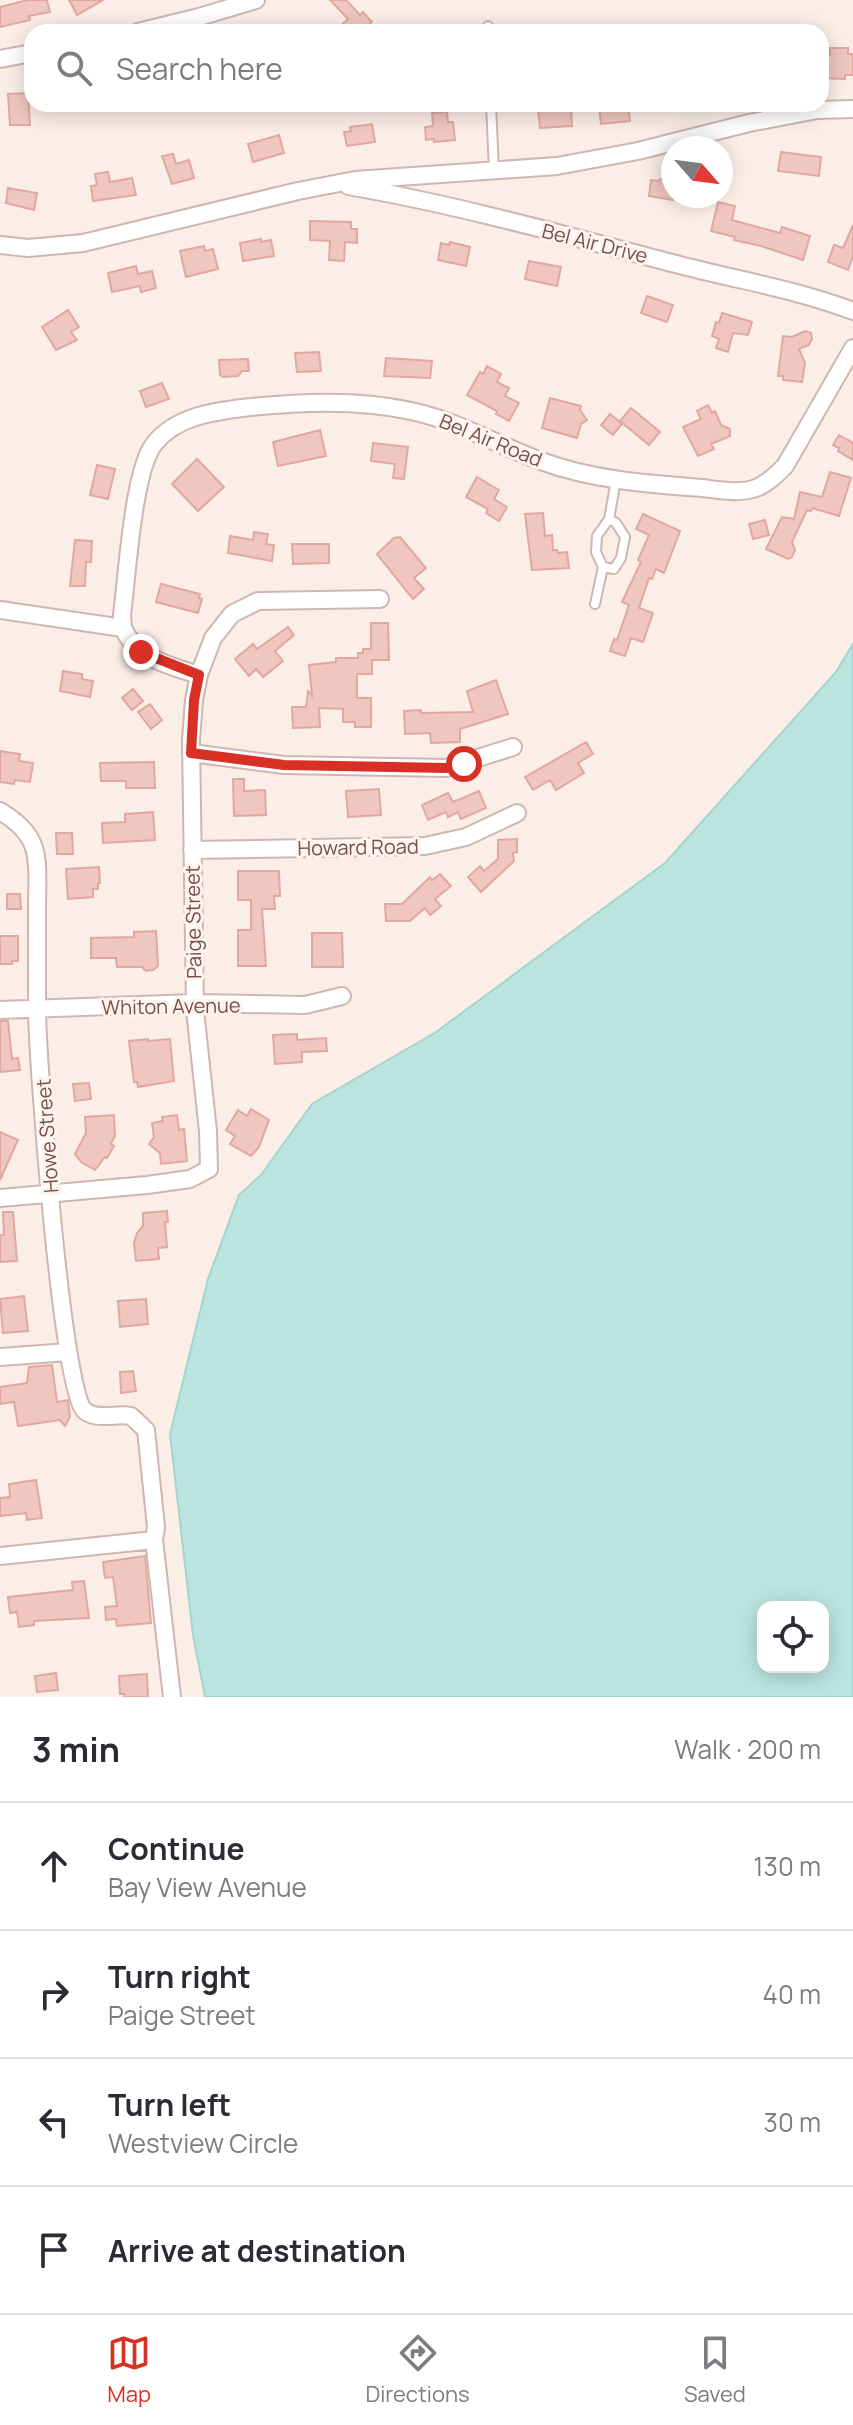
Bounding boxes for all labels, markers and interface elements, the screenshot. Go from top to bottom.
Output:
search box [24,24,829,112]
icon: search [52,46,96,90]
text: Search here [116,48,283,89]
north arrow [661,136,733,208]
street label: Bel Air Drive [539,217,651,269]
street label: Bel Air Road [436,407,546,473]
route end [123,634,159,670]
route start [446,746,482,782]
street label: Howard Road [297,832,419,862]
street label: Paige Street [179,865,207,979]
street label: Whiton Avenue [101,991,241,1021]
street label: Howe Street [30,1078,64,1194]
map controls [757,1601,829,1673]
button: locate [757,1601,829,1673]
text: 3 min [32,1726,120,1772]
text: Walk · 200 m [674,1731,821,1767]
text: Continue [108,1828,244,1869]
icon: ahead [32,1844,76,1888]
text: 130 m [753,1848,821,1884]
text: Bay View Avenue [108,1869,307,1905]
text: Turn right [108,1956,251,1997]
icon: right [32,1972,76,2016]
text: 40 m [763,1976,821,2012]
text: Paige Street [108,1997,256,2033]
text: Turn left [108,2084,231,2125]
icon: left [32,2100,76,2144]
text: 30 m [764,2104,821,2140]
text: Westview Circle [108,2125,298,2161]
icon: arrive [32,2228,76,2272]
text: Arrive at destination [108,2230,406,2271]
tab: Map [107,2331,151,2409]
tab: Directions [365,2331,470,2409]
tab: Saved [684,2331,746,2409]

